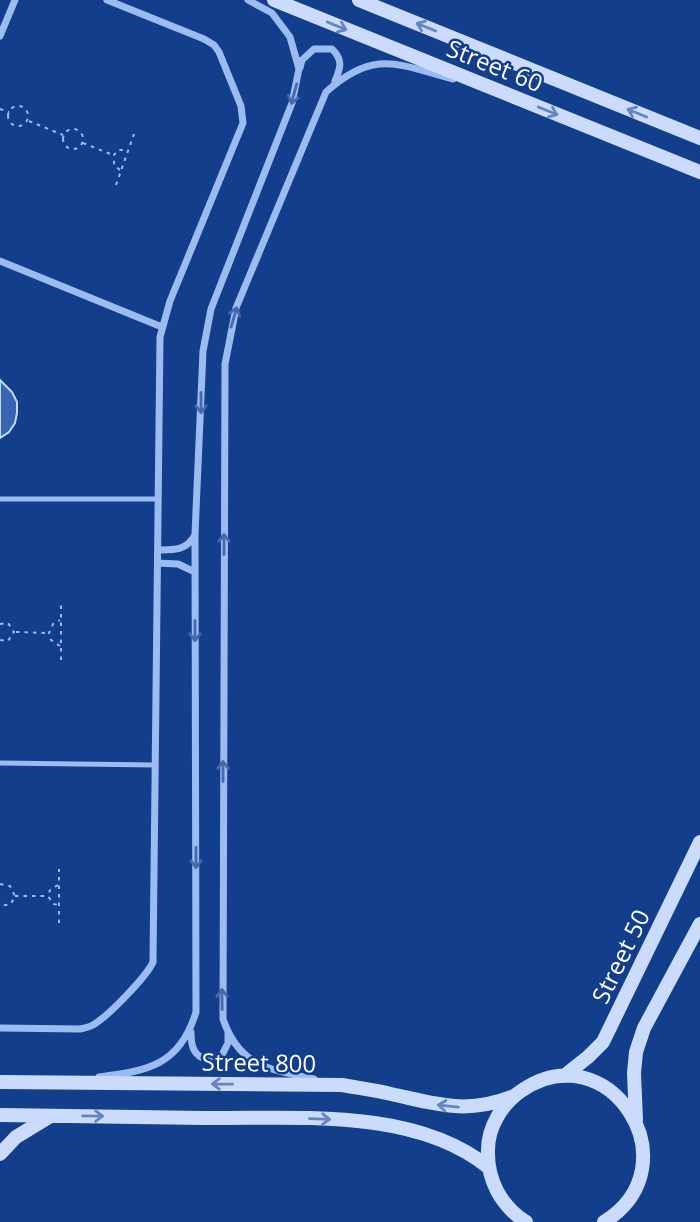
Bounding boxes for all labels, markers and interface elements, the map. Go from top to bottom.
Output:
one-way arrow [326,20,347,33]
one-way arrow [416,20,437,33]
street label: Street 60 [442,31,548,99]
one-way arrow [287,83,300,105]
one-way arrow [537,105,558,118]
one-way arrow [626,105,648,118]
one-way arrow [228,306,241,328]
one-way arrow [194,392,207,415]
one-way arrow [217,532,231,555]
one-way arrow [188,619,202,642]
one-way arrow [216,760,230,783]
one-way arrow [189,846,203,869]
street label: Street 50 [583,904,657,1008]
one-way arrow [215,987,229,1010]
street label: Street 800 [202,1045,316,1079]
one-way arrow [211,1077,234,1091]
one-way arrow [437,1099,459,1112]
one-way arrow [81,1110,104,1123]
one-way arrow [308,1113,331,1126]

